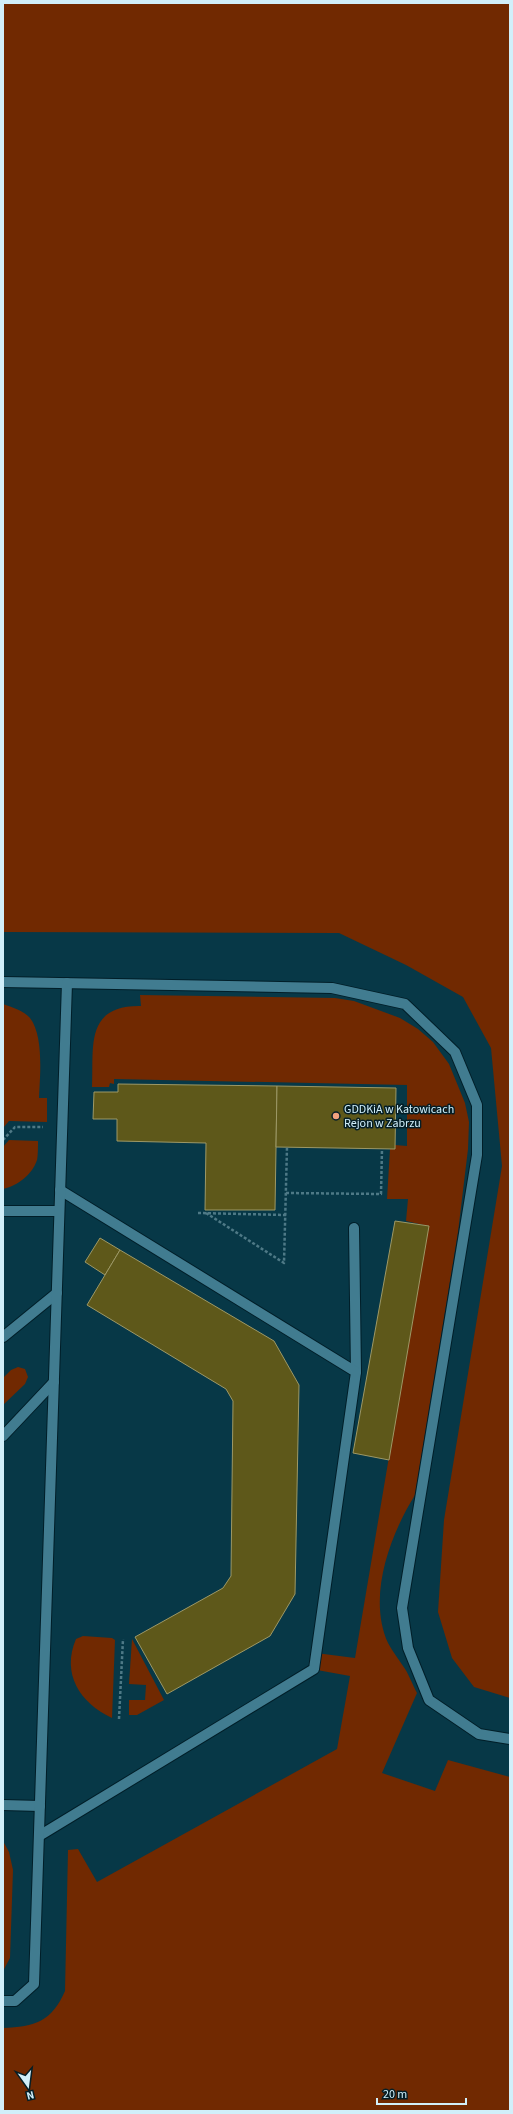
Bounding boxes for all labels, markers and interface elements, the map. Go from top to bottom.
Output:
place label: GDDKiA w Katowicach Rejon w Zabrzu [344,1101,454,1132]
marker: GDDKiA w Katowicach Rejon w Zabrzu [331,1111,341,1121]
north arrow [8,2066,48,2106]
scale bar [377,2080,466,2106]
text: 20 m [383,2086,407,2103]
text: N [25,2087,36,2103]

